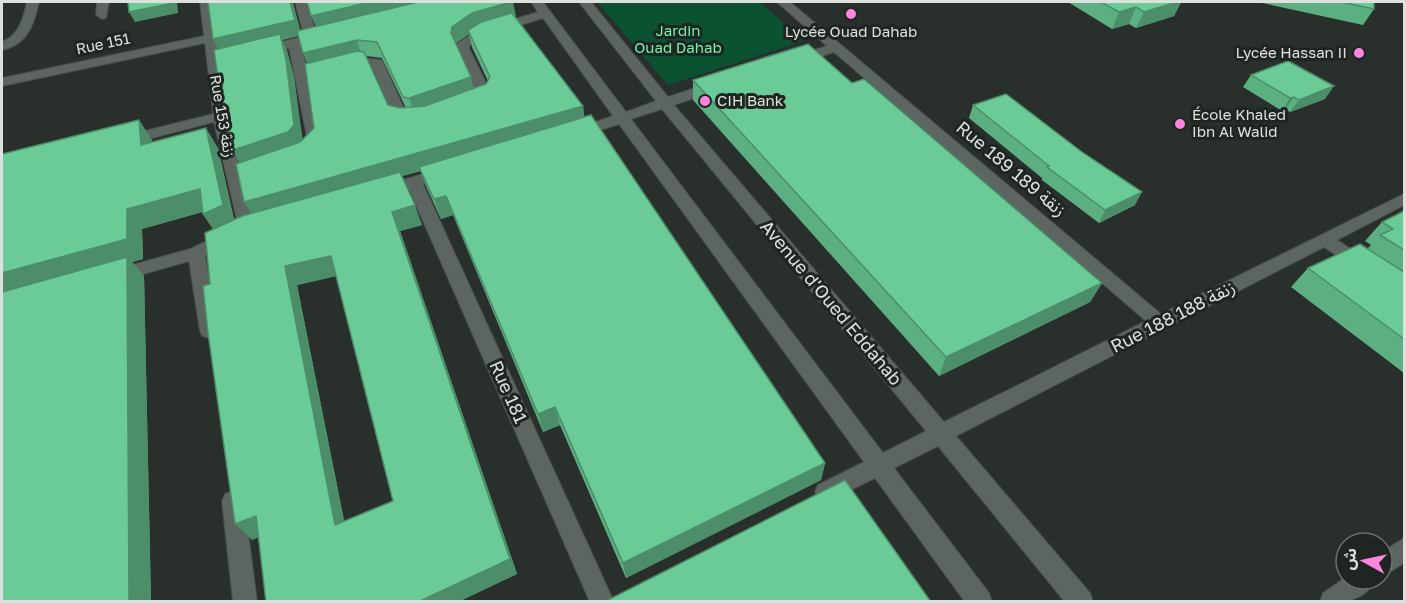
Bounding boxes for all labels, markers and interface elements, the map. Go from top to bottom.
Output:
marker: Lycée Ouad Dahab [844,7,858,21]
park label: Jardin Ouad Dahab [634,21,722,56]
place label: Lycée Ouad Dahab [785,22,917,40]
street label: Rue 151 [74,29,131,58]
place label: Lycée Hassan II [1236,43,1347,61]
marker: Lycée Hassan II [1352,46,1366,60]
street label: Rue 153 زنقة [206,73,239,159]
place label: CIH Bank [717,91,784,109]
marker: CIH Bank [698,94,712,108]
place label: École Khaled Ibn Al Walid [1192,105,1286,140]
street label: Rue 189 زنقة 189 [952,116,1071,221]
marker: École Khaled Ibn Al Walid [1173,117,1187,131]
street label: Avenue d'Oued Eddahab [756,215,907,389]
street label: Rue 188 زنقة 188 [1107,275,1239,358]
street label: Rue 181 [485,357,533,427]
north arrow [1334,531,1394,591]
text: ش [1338,547,1361,571]

